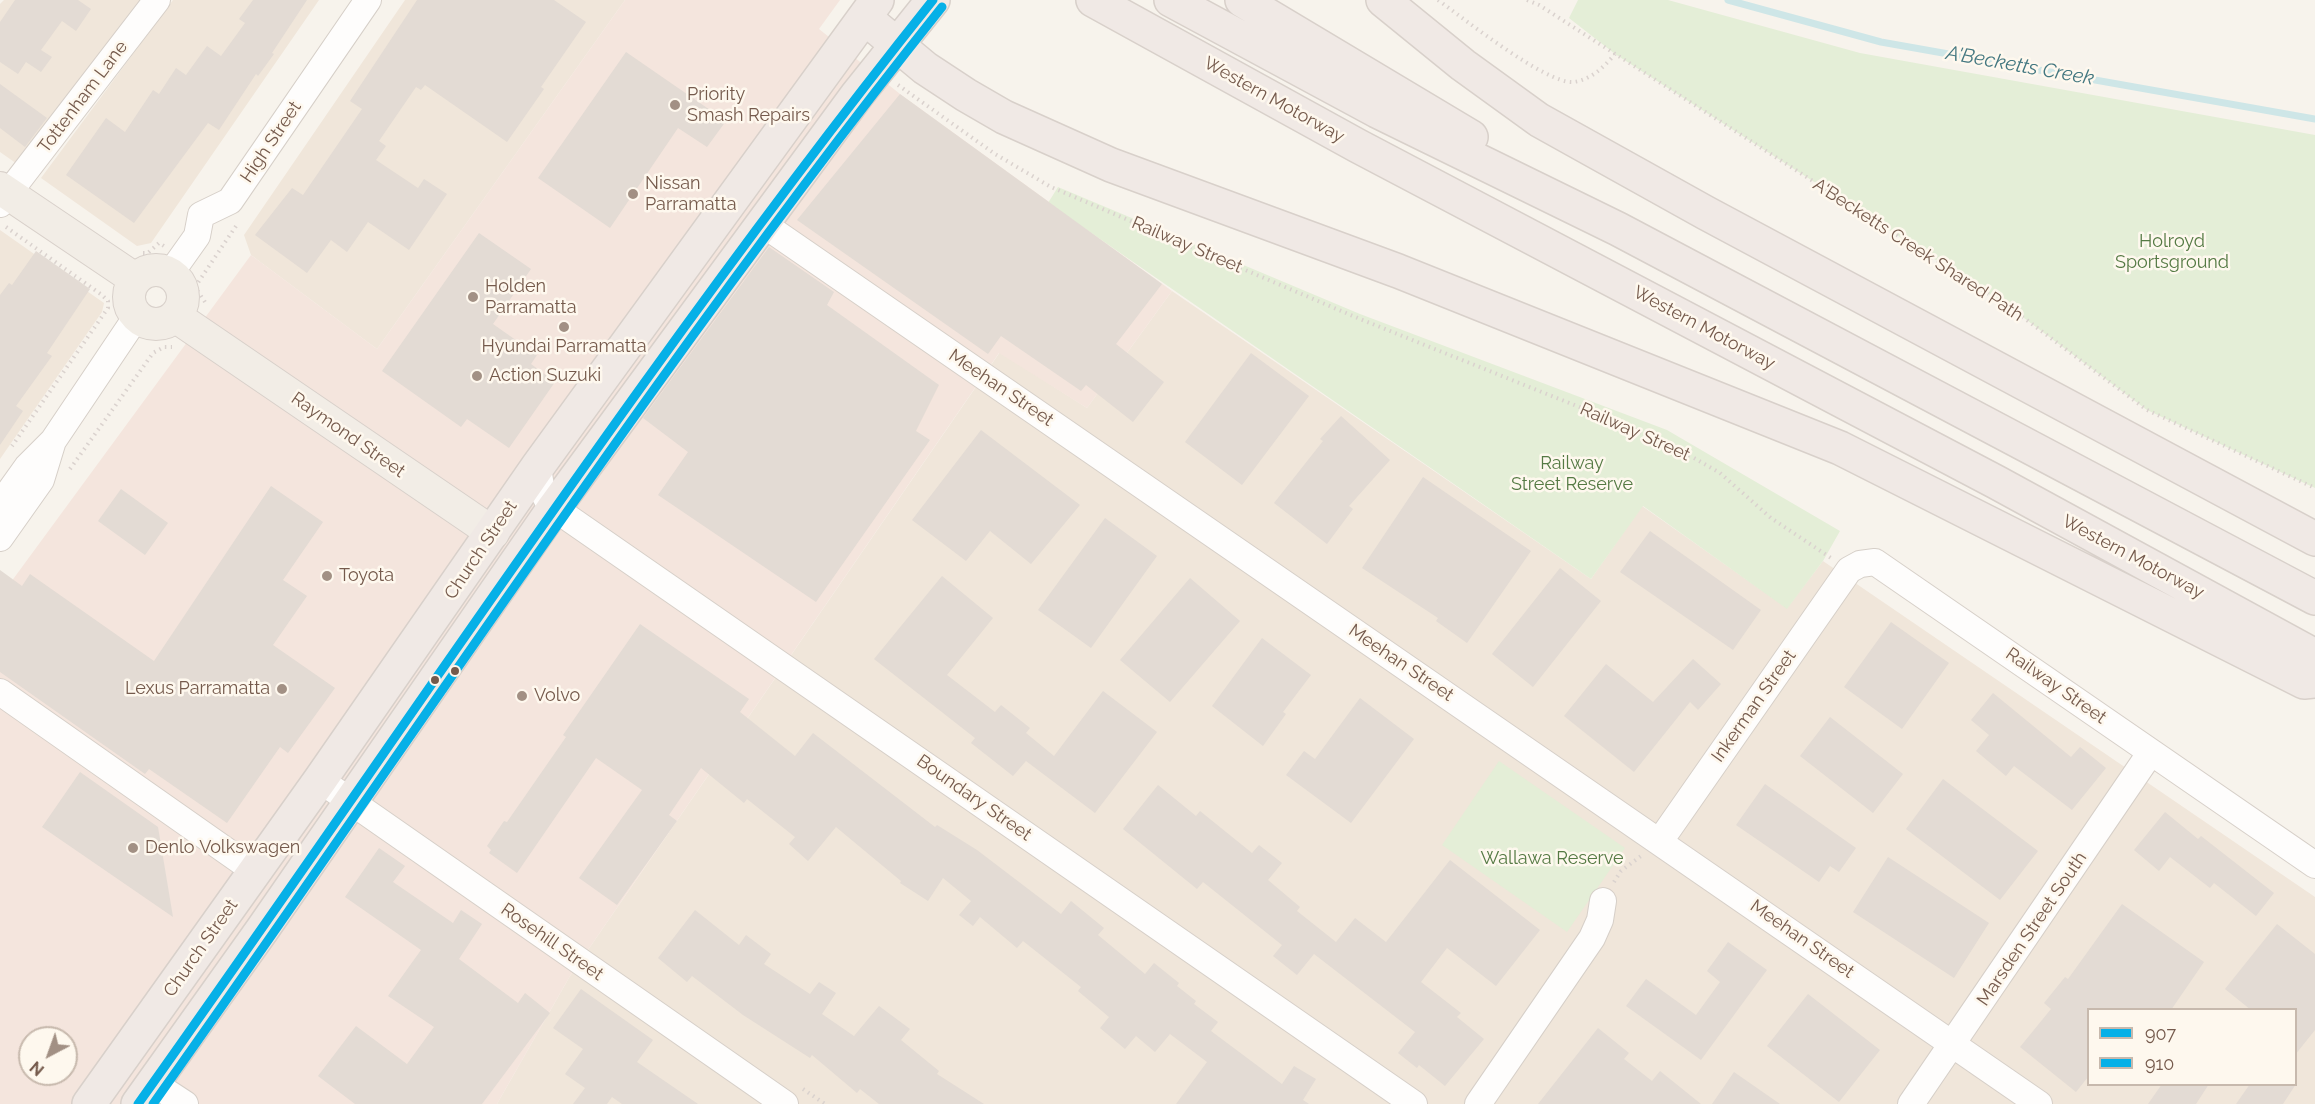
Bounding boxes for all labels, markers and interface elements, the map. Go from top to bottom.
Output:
street label: Tottenham Lane [34,36,132,158]
water label: A'Becketts Creek [1944,41,2096,91]
street label: Western Motorway [1200,52,1348,148]
place label: Priority Smash Repairs [687,84,810,127]
street label: High Street [236,97,306,187]
marker: Priority Smash Repairs [668,98,682,112]
place label: Nissan Parramatta [645,173,736,216]
street label: A'Becketts Creek Shared Path [1809,174,2027,326]
marker: Nissan Parramatta [626,187,640,201]
street label: Railway Street [1128,212,1246,278]
park label: Holroyd Sportsground [2115,231,2229,274]
place label: Holden Parramatta [485,276,576,318]
street label: Western Motorway [1629,281,1779,375]
marker: Holden Parramatta [466,290,480,304]
marker: Hyundai Parramatta [557,320,571,334]
place label: Hyundai Parramatta [481,336,647,358]
street label: Meehan Street [944,345,1058,431]
place label: Action Suzuki [489,365,601,387]
marker: Action Suzuki [470,369,484,383]
street label: Raymond Street [287,388,409,482]
street label: Railway Street [1577,398,1693,466]
park label: Railway Street Reserve [1511,453,1633,496]
street label: Church Street [440,497,522,603]
street label: Western Motorway [2058,510,2208,604]
place label: Toyota [339,565,394,587]
marker: Toyota [320,569,334,583]
street label: Meehan Street [1344,620,1458,706]
street label: Railway Street [2001,643,2111,729]
street label: Inkerman Street [1707,646,1801,766]
unlabelled marker [449,665,461,677]
unlabelled marker [429,674,441,686]
place label: Lexus Parramatta [125,678,270,700]
marker: Lexus Parramatta [275,682,289,696]
place label: Volvo [534,685,580,707]
marker: Volvo [515,689,529,703]
street label: Boundary Street [912,750,1036,846]
place label: Denlo Volkswagen [145,837,300,859]
marker: Denlo Volkswagen [126,841,140,855]
park label: Wallawa Reserve [1480,848,1624,870]
street label: Marsden Street South [1973,848,2091,1010]
street label: Church Street [159,895,243,1001]
street label: Meehan Street [1746,895,1858,983]
street label: Rosehill Street [497,899,607,985]
legend [2087,1008,2297,1086]
text: 907 [2145,1023,2176,1044]
north arrow [18,1026,78,1086]
text: 910 [2145,1053,2174,1074]
text: N [26,1057,48,1080]

